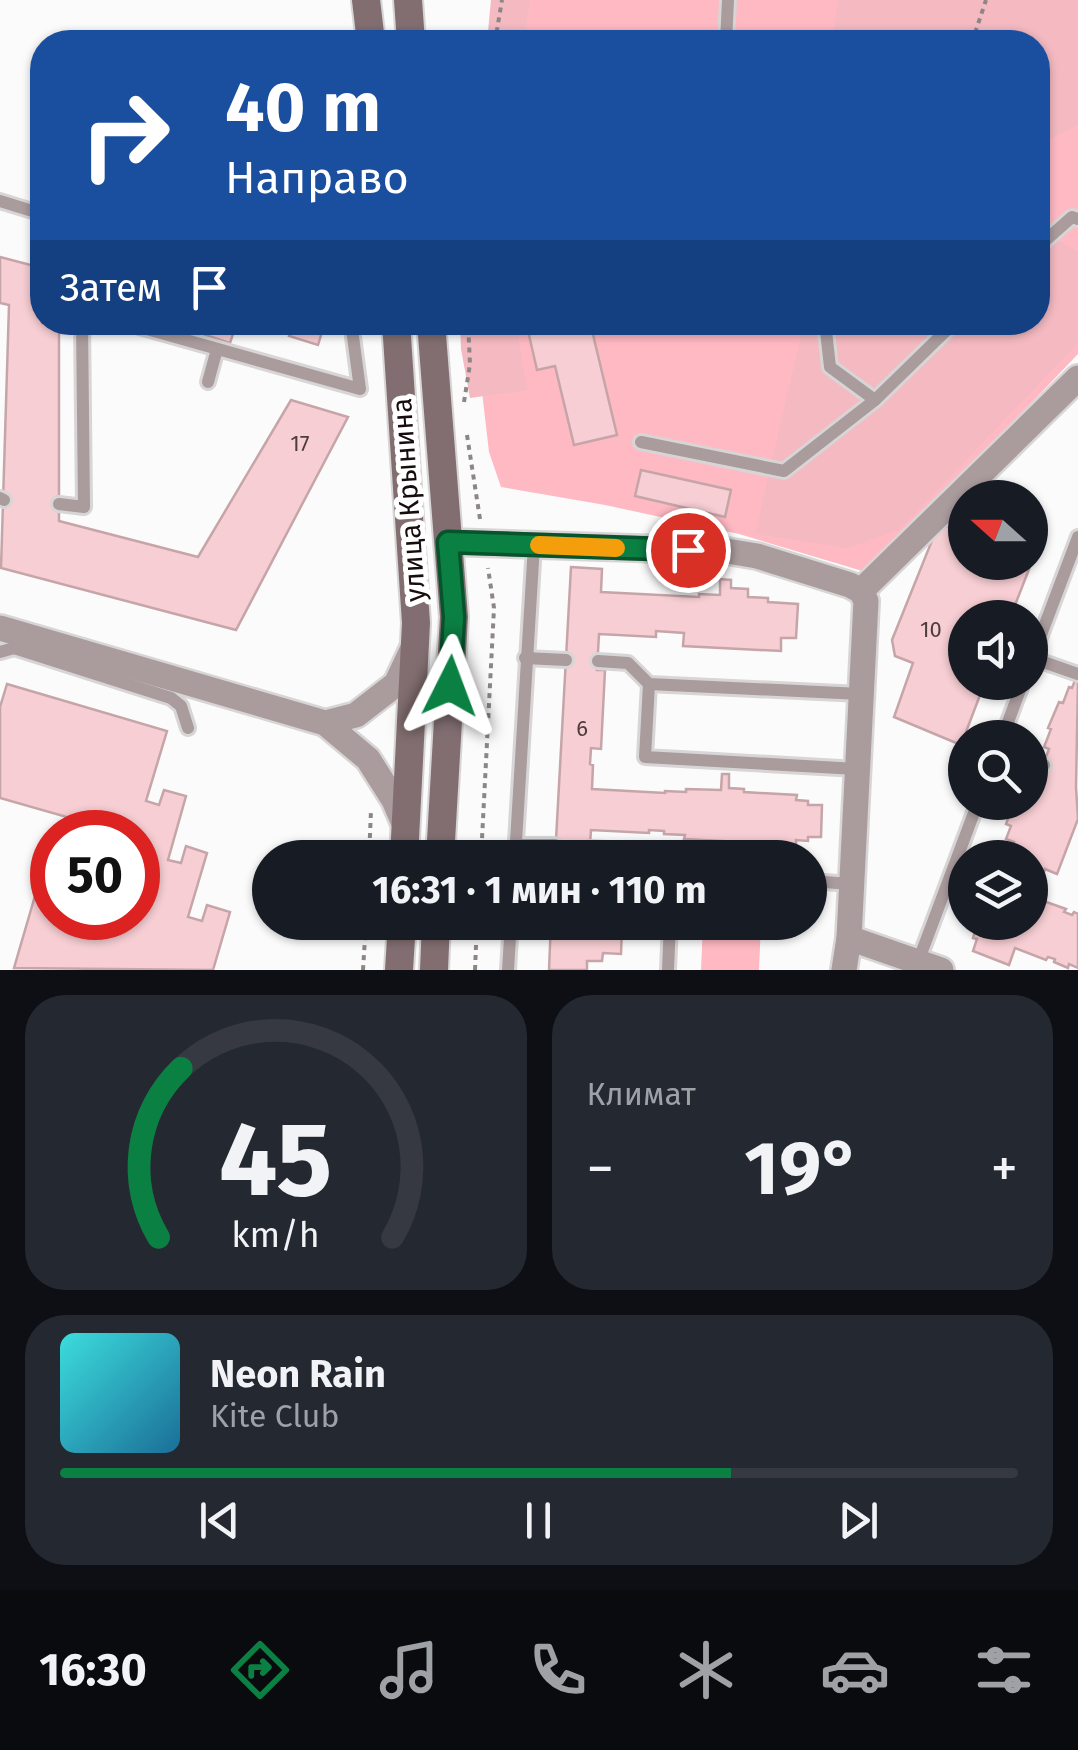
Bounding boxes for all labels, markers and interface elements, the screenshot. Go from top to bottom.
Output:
text: 40 m [225,66,381,150]
icon: right [60,70,190,200]
text: Направо [225,151,409,205]
icon: arrive [182,260,237,315]
text: Затем [60,265,162,311]
street label: улица Крынина [385,397,432,603]
house number: 17 [290,430,310,457]
north arrow [948,480,1048,580]
map controls [948,480,1048,940]
pin [646,508,731,593]
icon: arrive [661,523,716,578]
button: sound [948,600,1048,700]
house number: 10 [920,616,942,643]
position arrow [398,634,502,738]
house number: 6 [576,715,588,742]
button: search [948,720,1048,820]
speed limit sign: 50 [30,810,160,940]
button: layers [948,840,1048,940]
text: 16:31 · 1 мин · 110 m [372,867,707,913]
text: Климат [587,1075,696,1113]
text: 45 [219,1098,332,1223]
text: 19° [744,1124,860,1214]
text: − [587,1136,614,1202]
text: + [991,1136,1018,1202]
text: km/h [232,1214,320,1256]
text: Neon Rain [210,1351,386,1397]
text: Kite Club [210,1397,339,1435]
icon: previous [192,1493,247,1548]
icon: pause [511,1493,566,1548]
icon: next [831,1493,886,1548]
icon: directions [225,1635,295,1705]
icon: music [374,1635,444,1705]
icon: phone [523,1635,593,1705]
icon: climate [671,1635,741,1705]
icon: car [820,1635,890,1705]
icon: filters [969,1635,1039,1705]
text: 16:30 [39,1643,147,1697]

